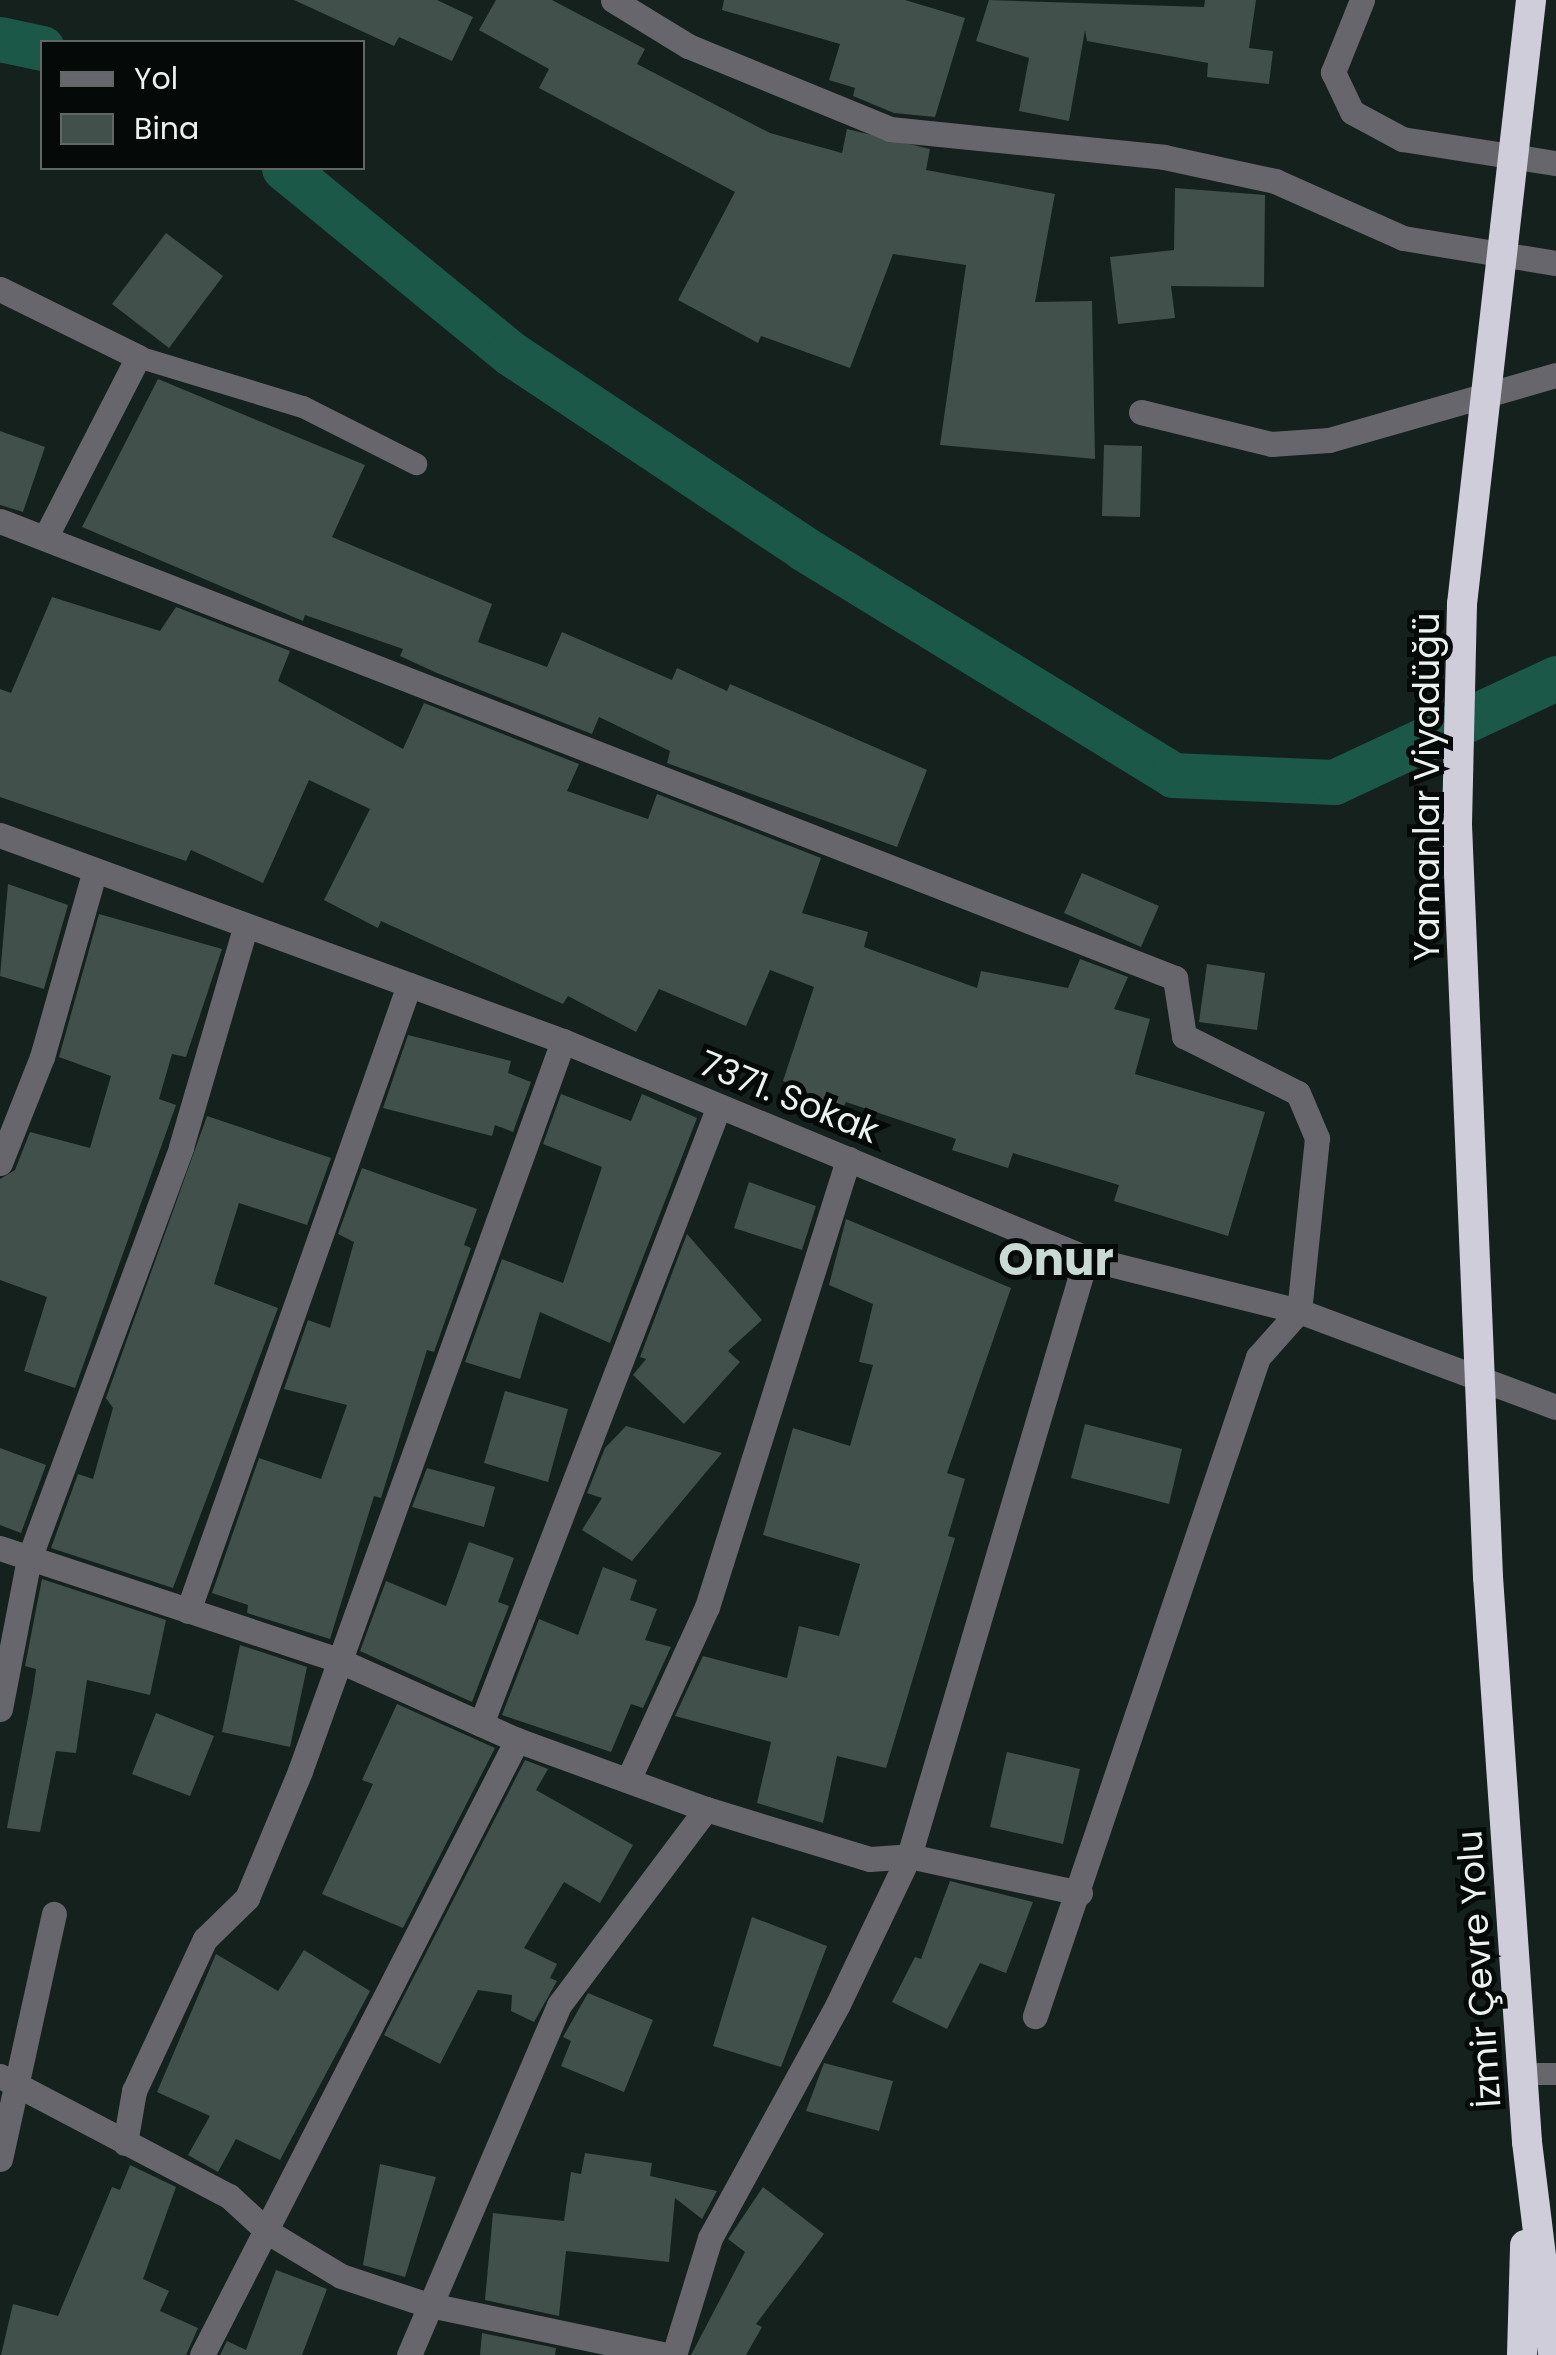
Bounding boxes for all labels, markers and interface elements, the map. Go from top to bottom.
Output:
legend [40,40,365,170]
text: Yol [134,57,178,100]
text: Bina [134,107,199,150]
street label: Yamanlar Viyadüğü [1406,613,1448,961]
street label: 7371. Sokak [693,1042,885,1152]
district label: Onur [998,1233,1114,1287]
street label: İzmir Çevre Yolu [1448,1829,1510,2109]

